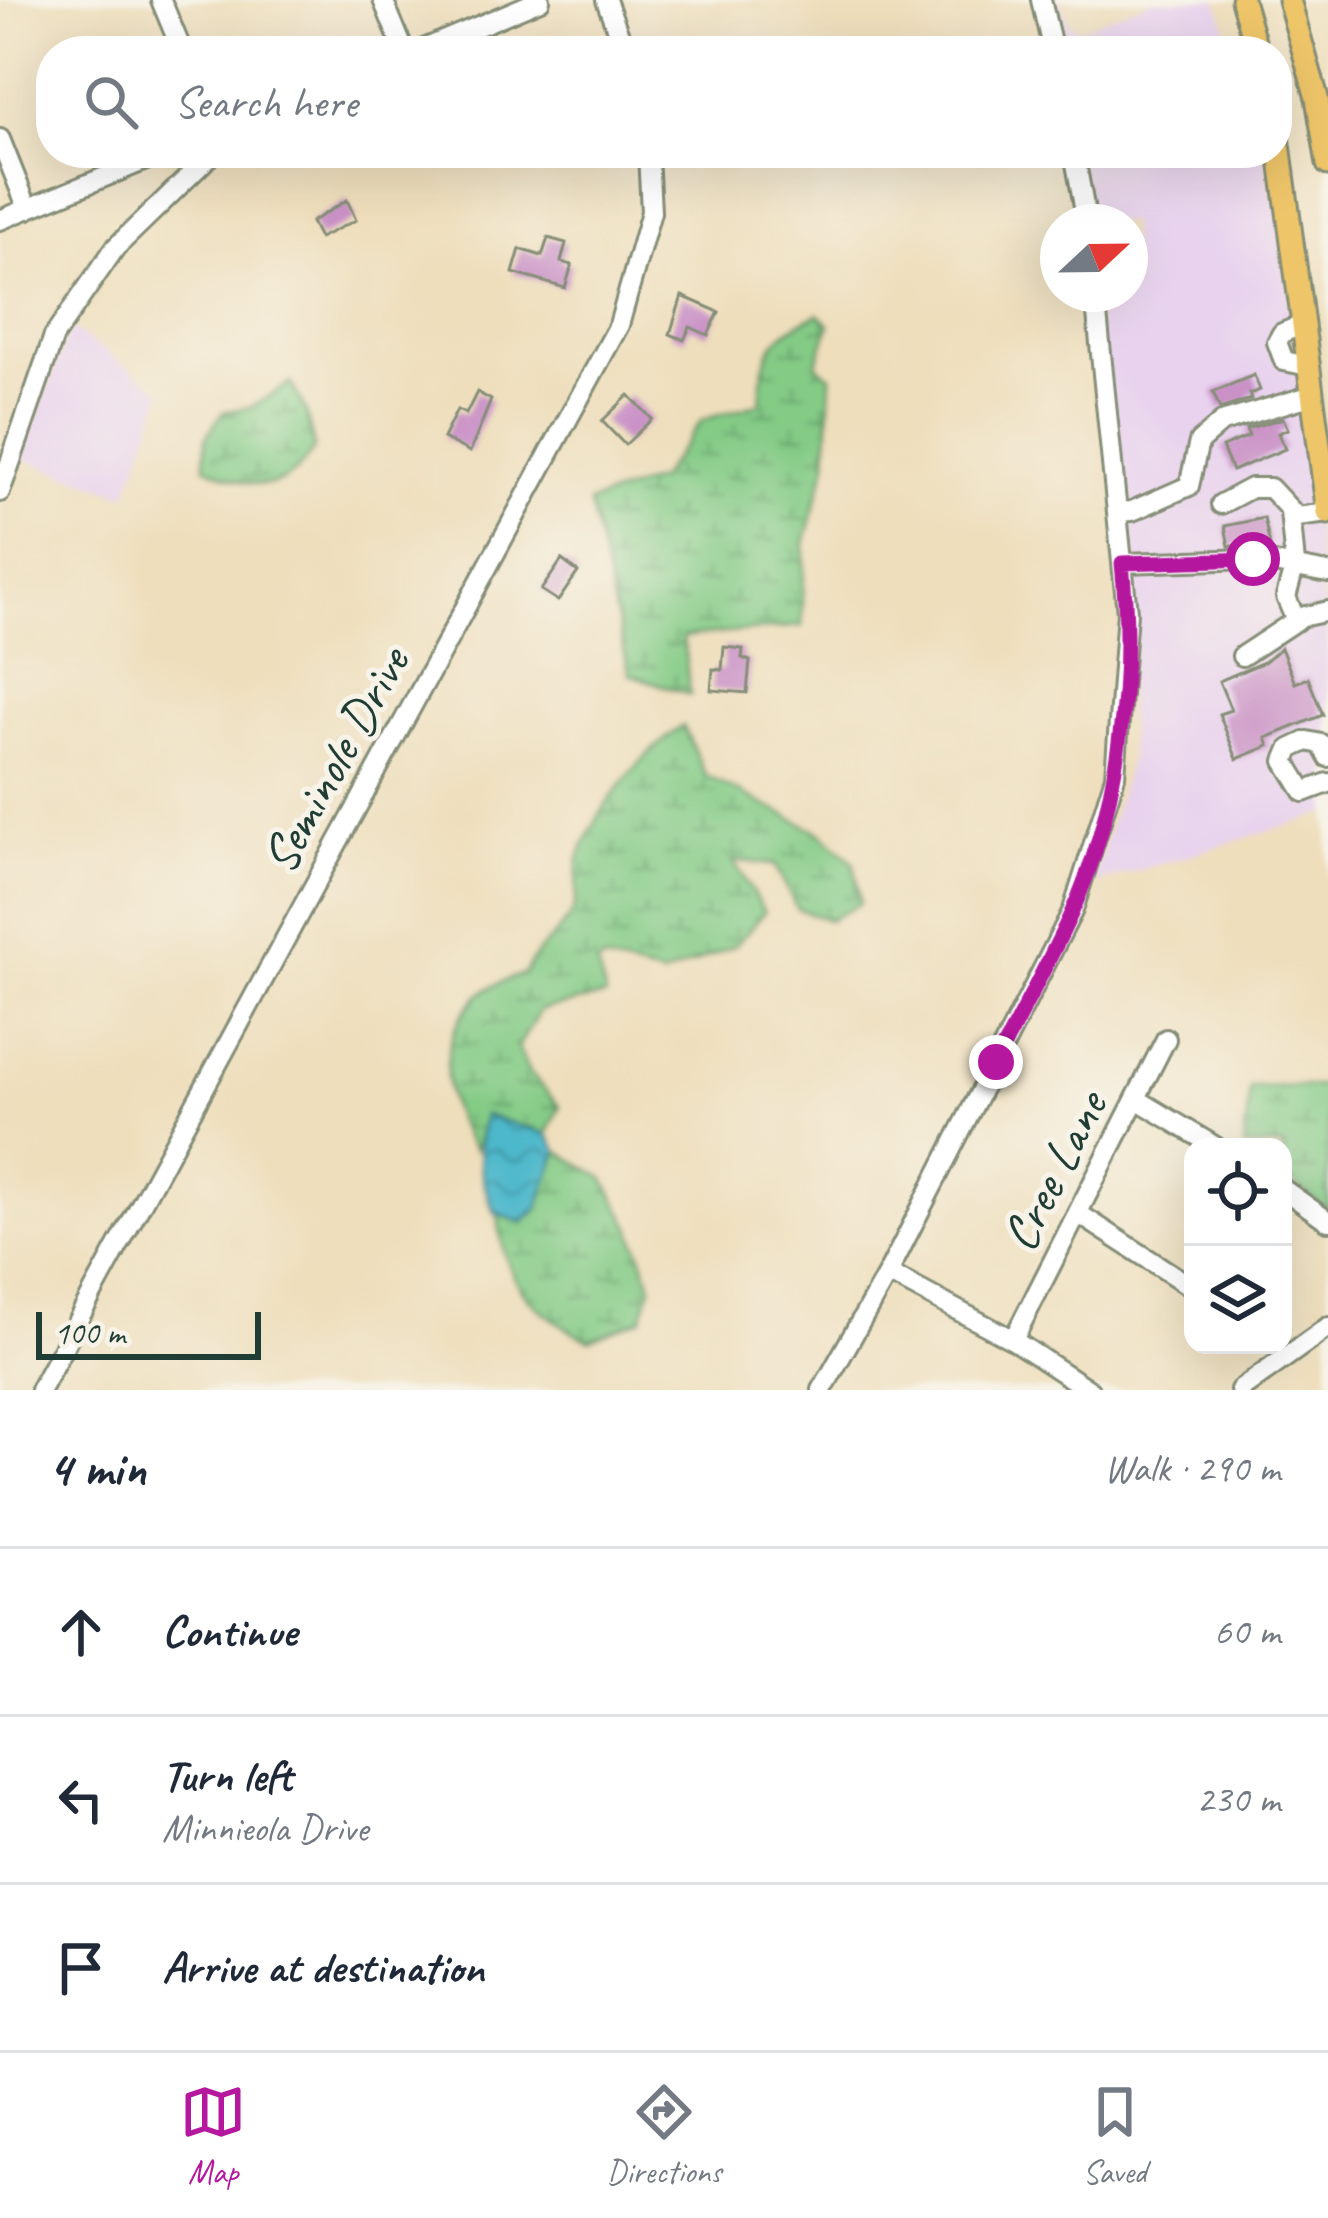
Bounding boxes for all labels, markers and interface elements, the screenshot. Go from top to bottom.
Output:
search box [36,36,1292,168]
icon: search [78,69,144,135]
text: Search here [174,74,357,131]
north arrow [1040,204,1148,312]
route start [1226,532,1280,586]
street label: Seminole Drive [247,633,425,884]
route end [969,1035,1023,1089]
street label: Cree Lane [987,1078,1123,1261]
map controls [1184,1138,1292,1354]
button: locate [1184,1138,1292,1246]
button: layers [1184,1246,1292,1354]
scale bar [36,1306,261,1359]
text: 100 m [54,1312,125,1354]
text: 4 min [48,1436,146,1500]
text: Walk · 290 m [1104,1444,1280,1493]
icon: ahead [48,1599,114,1665]
text: Continue [162,1603,296,1660]
text: 60 m [1214,1607,1280,1656]
text: Turn left [162,1747,292,1804]
icon: left [48,1767,114,1833]
text: 230 m [1196,1775,1280,1824]
text: Minnieola Drive [162,1804,368,1853]
icon: arrive [48,1935,114,2001]
text: Arrive at destination [162,1939,484,1996]
tab: Map [180,2079,246,2193]
tab: Directions [607,2079,721,2193]
tab: Saved [1082,2079,1148,2193]

